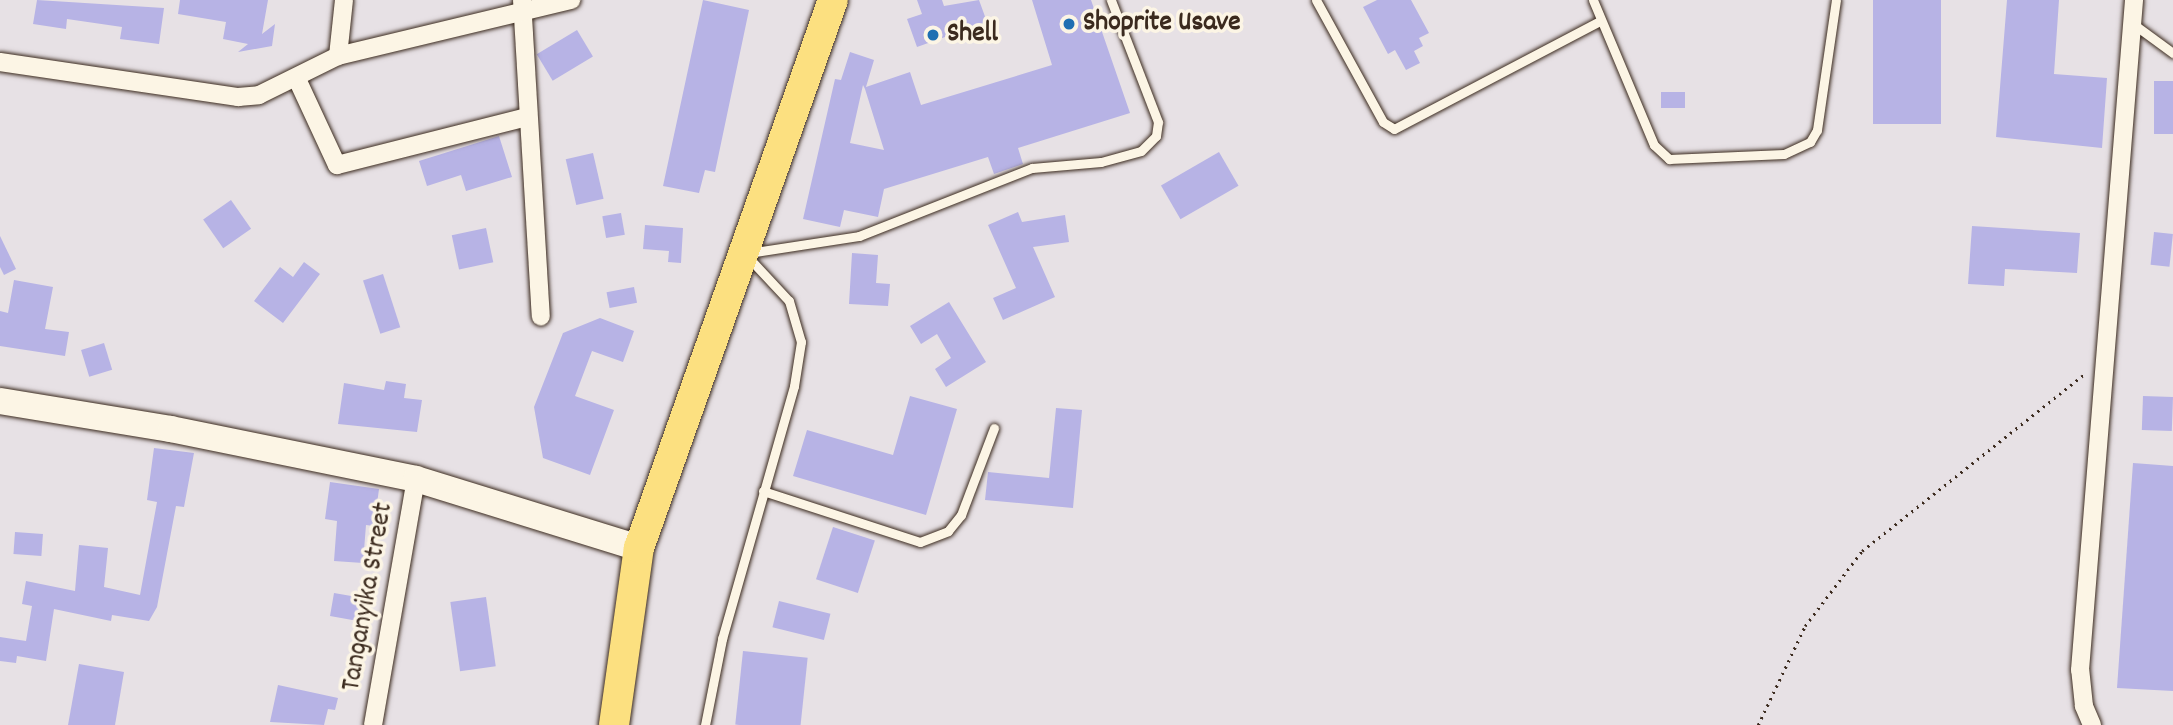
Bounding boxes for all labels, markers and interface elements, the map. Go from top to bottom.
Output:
place label: Shoprite Usave [1083,7,1241,41]
marker: Shoprite Usave [1061,16,1077,32]
place label: Shell [947,18,998,52]
marker: Shell [925,27,941,43]
street label: Tanganyika Street [336,500,402,694]

